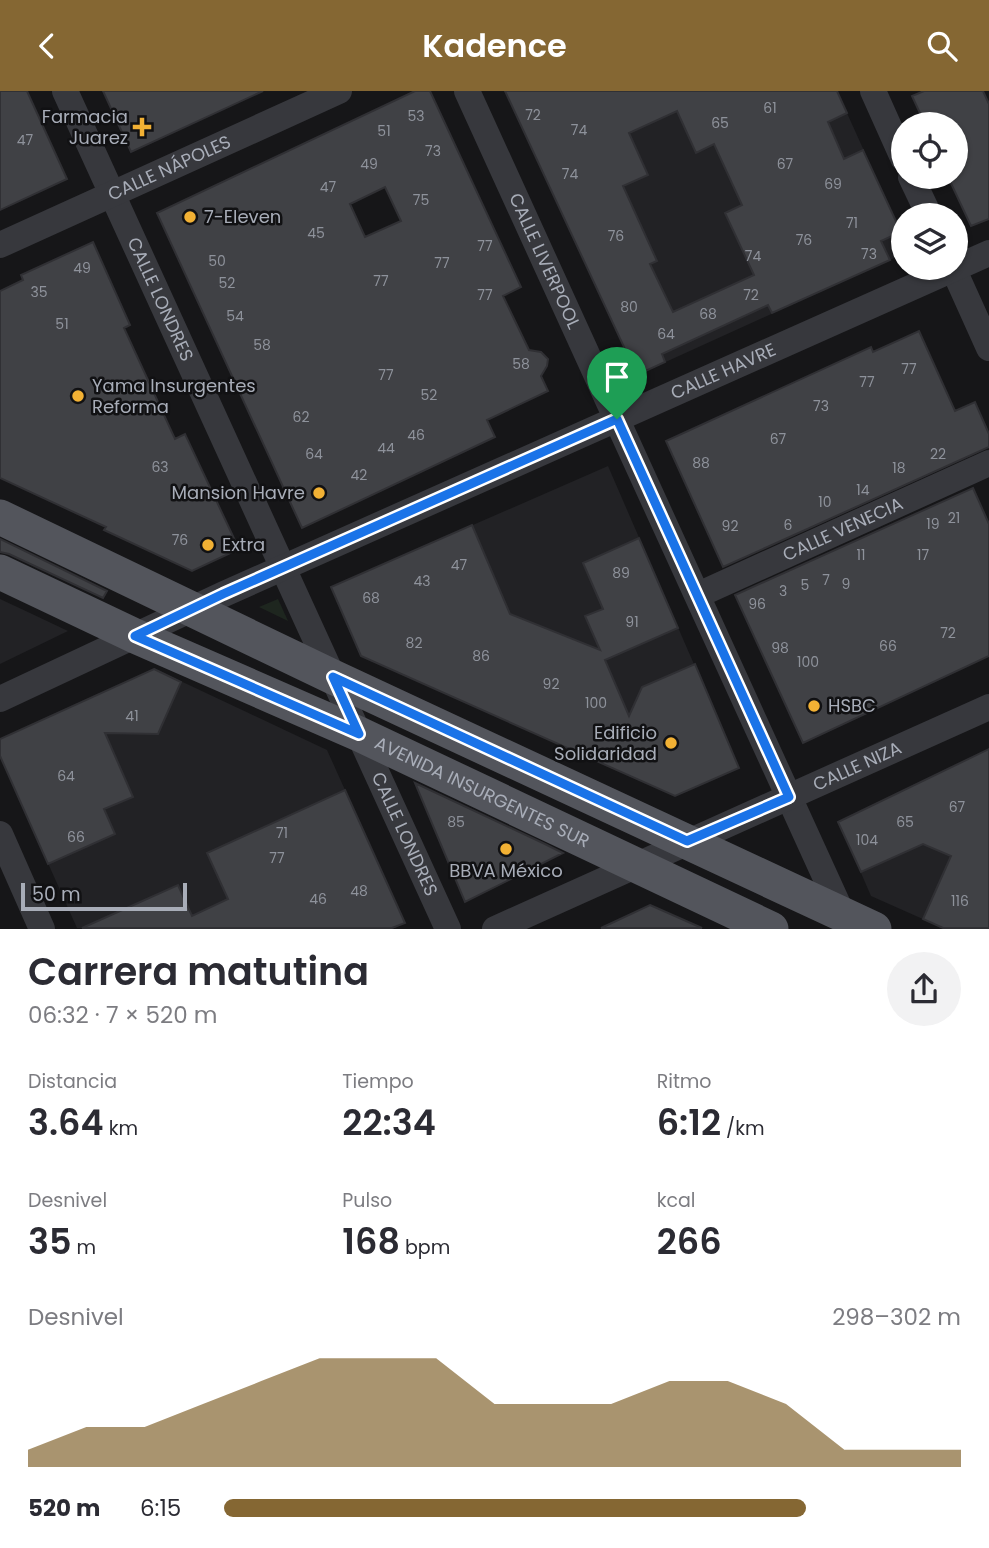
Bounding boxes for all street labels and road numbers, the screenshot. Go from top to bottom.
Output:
street label: CALLE NÁPOLES [104,129,235,206]
street label: CALLE LIVERPOOL [503,189,587,333]
street label: CALLE LONDRES [121,233,200,365]
street label: CALLE HAVRE [667,337,780,405]
street label: CALLE VENECIA [778,491,907,567]
street label: AVENIDA INSURGENTES SUR [371,730,594,853]
street label: CALLE NIZA [809,735,905,797]
street label: CALLE LONDRES [366,768,444,900]

